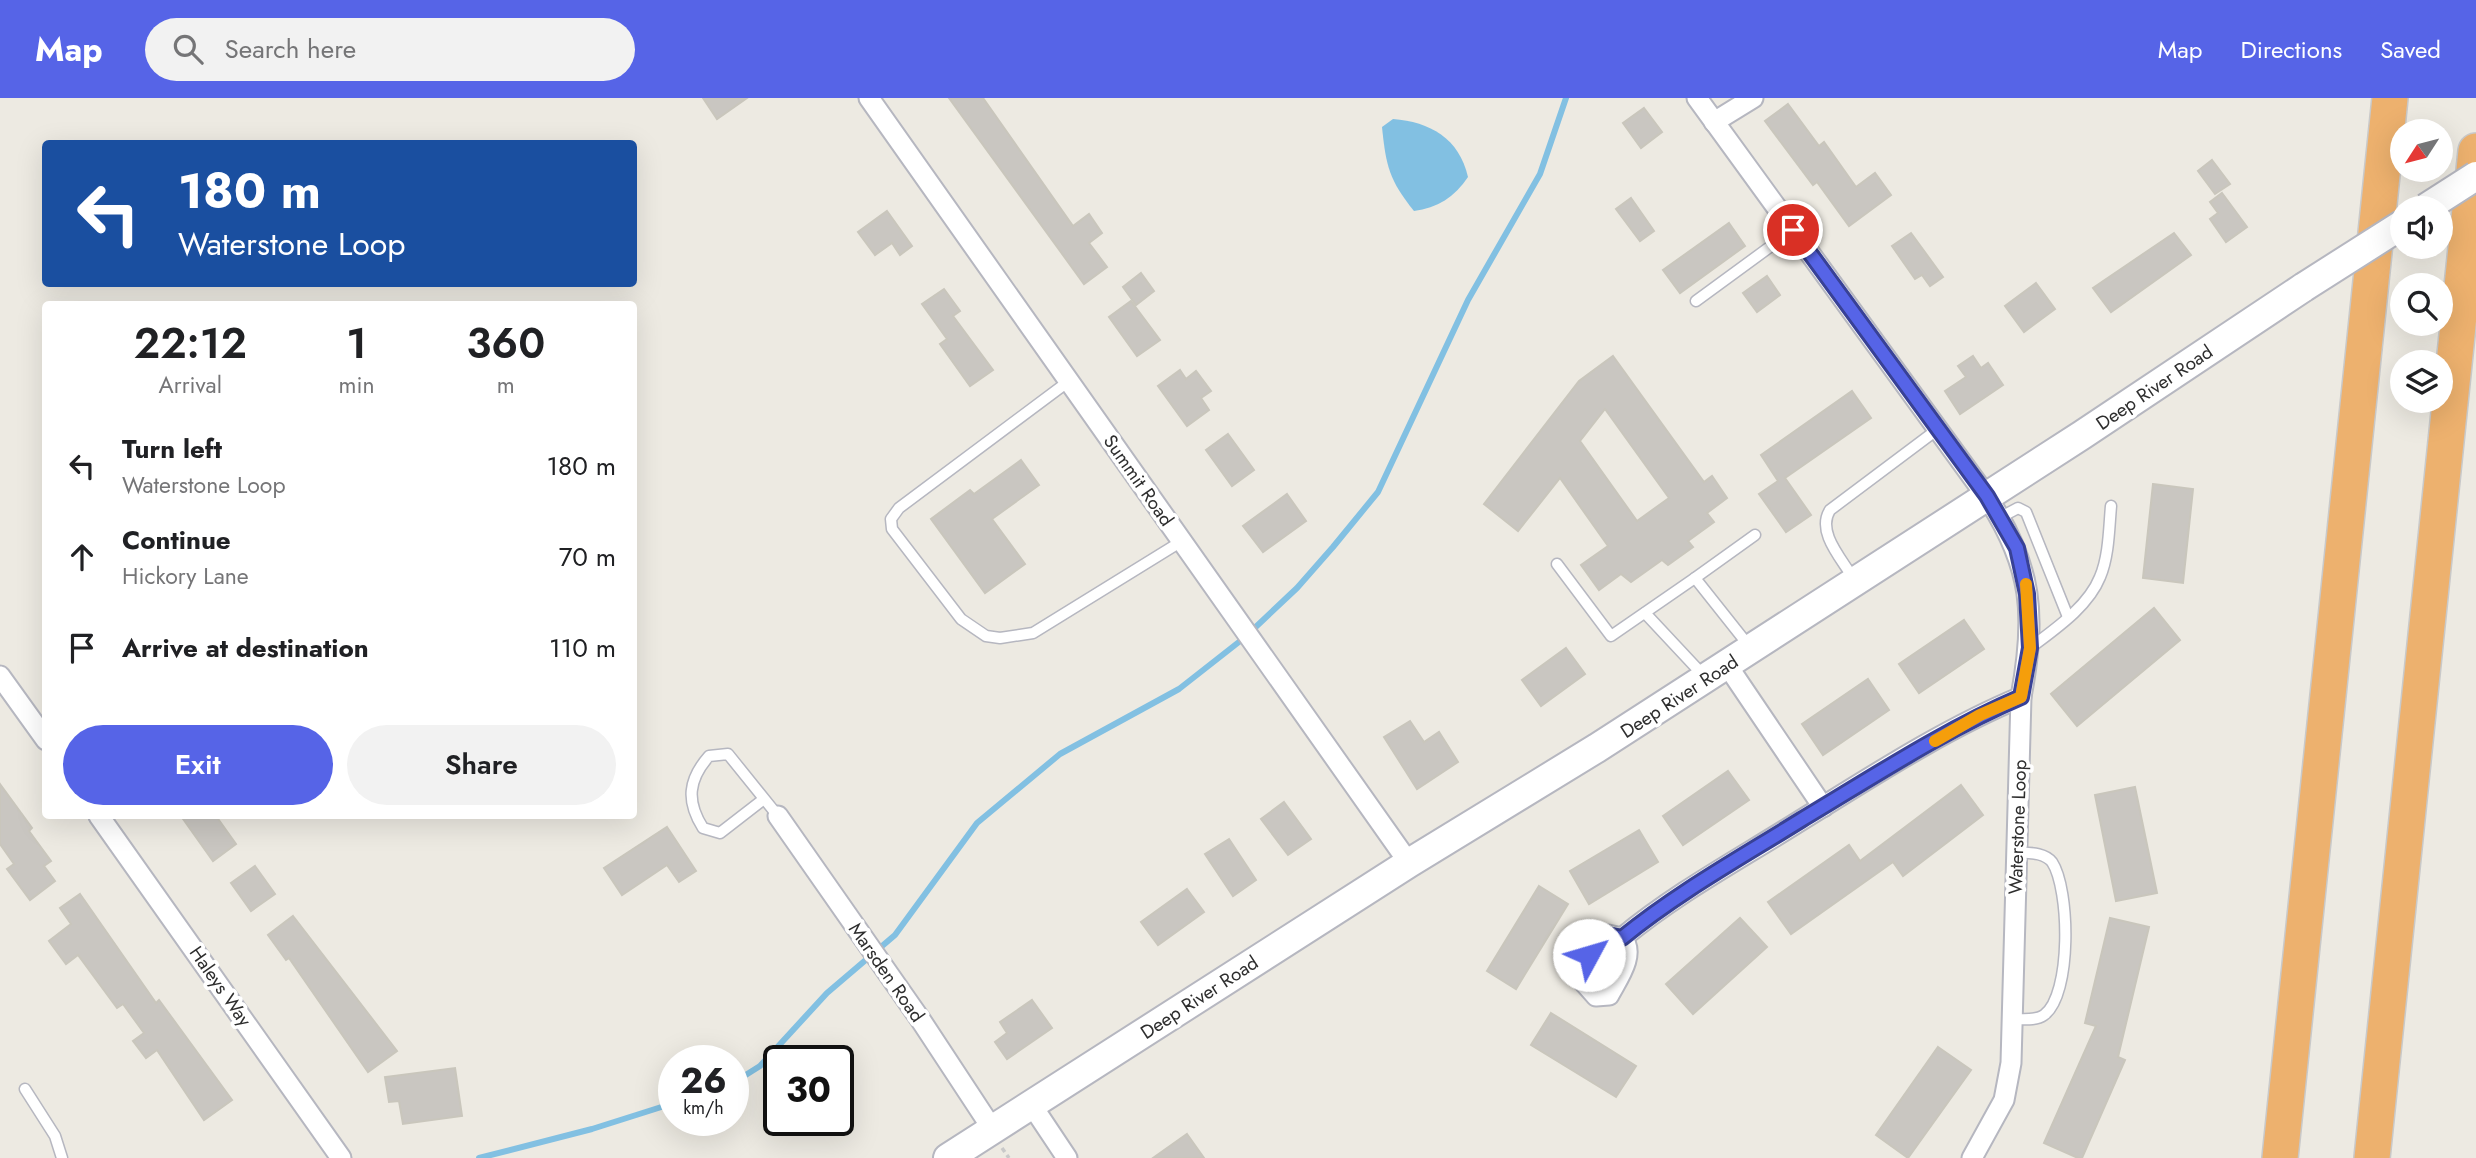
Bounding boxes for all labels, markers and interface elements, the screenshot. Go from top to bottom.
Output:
search box [145,18,635,81]
text: Map [35,26,103,73]
icon: search [169,30,207,68]
text: Search here [225,30,356,68]
text: Map [2158,32,2203,67]
text: Directions [2241,32,2342,67]
text: Saved [2380,32,2441,67]
north arrow [2390,119,2454,182]
map controls [2390,119,2453,413]
text: 180 m [178,156,321,226]
icon: left [63,168,154,259]
button: sound [2390,196,2453,259]
pin [1763,200,1823,260]
icon: arrive [1774,211,1812,249]
text: Waterstone Loop [178,221,406,267]
button: search [2390,273,2453,336]
text: 22:12 [134,313,247,374]
text: 1 [346,313,367,374]
text: 360 [466,313,545,374]
street label: Deep River Road [2090,338,2218,437]
button: layers [2390,350,2453,413]
text: Arrival [159,368,222,402]
text: min [339,368,375,402]
text: m [497,368,515,402]
street label: Summit Road [1097,429,1180,532]
text: Turn left [122,430,222,468]
icon: left [63,447,101,485]
text: 180 m [546,447,616,485]
text: Waterstone Loop [122,468,286,502]
text: Continue [122,521,231,559]
icon: ahead [63,538,101,576]
text: 70 m [559,538,616,576]
text: Hickory Lane [122,559,249,593]
icon: arrive [63,629,101,667]
text: Arrive at destination [122,629,369,667]
text: 110 m [549,629,616,667]
street label: Deep River Road [1615,648,1744,745]
button: Exit [63,725,333,805]
button: Share [347,725,616,805]
street label: Waterstone Loop [2002,759,2033,895]
street label: Marsden Road [842,917,931,1028]
position arrow [1552,918,1626,992]
street label: Haleys Way [183,941,259,1032]
street label: Deep River Road [1135,949,1264,1046]
speed limit sign: 30 [763,1045,854,1136]
text: 26 [680,1056,727,1106]
text: km/h [683,1095,724,1121]

